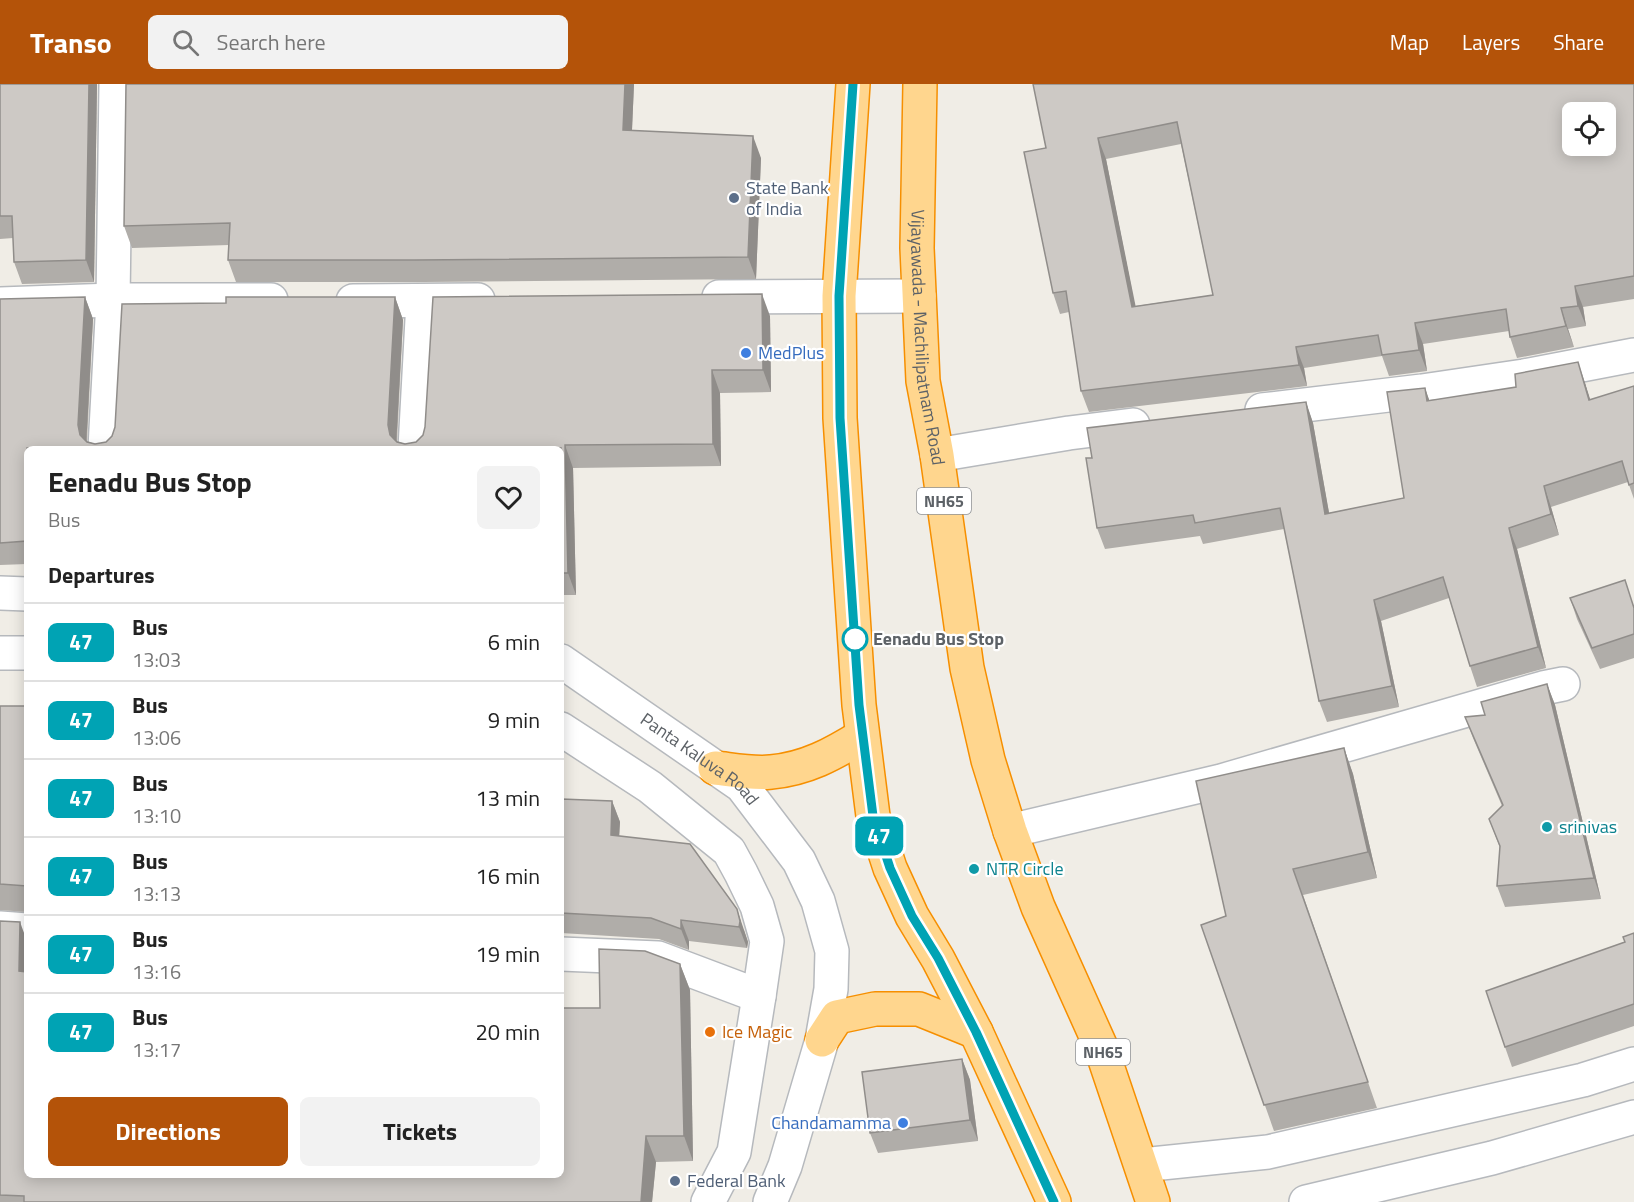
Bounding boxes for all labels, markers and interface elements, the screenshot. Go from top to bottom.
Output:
search box [148,15,568,69]
text: Transo [30,21,112,64]
text: Search here [217,25,326,59]
icon: search [169,26,202,59]
text: Map [1390,26,1429,58]
text: Layers [1462,26,1520,58]
text: Share [1553,26,1604,58]
map controls [1562,102,1616,156]
button: locate [1562,102,1616,156]
place label: State Bank of India [746,174,829,222]
marker: State Bank of India [727,191,741,205]
street label: Vijayawada - Machilipatnam Road [904,209,952,467]
place label: MedPlus [758,339,824,366]
marker: MedPlus [739,346,753,360]
text: Eenadu Bus Stop [48,460,252,503]
button: heart [477,466,540,529]
road number: NH65 [917,488,971,514]
text: Bus [48,504,80,535]
text: Departures [48,558,155,592]
text: Bus [132,610,168,644]
text: 6 min [488,625,540,659]
place label: Eenadu Bus Stop [873,625,1004,652]
text: 47 [69,626,93,658]
marker: Eenadu Bus Stop [842,626,868,652]
text: 13:03 [132,644,181,675]
text: Bus [132,688,168,722]
text: 9 min [488,703,540,737]
text: 47 [69,704,93,736]
street label: Panta Kaluva Road [635,706,766,811]
text: 13:06 [132,722,181,753]
text: Bus [132,766,168,800]
text: 13 min [475,781,540,815]
text: 47 [69,782,93,814]
text: 13:10 [132,800,181,831]
place label: srinivas [1559,813,1617,840]
line badge: 47 [852,816,906,855]
text: 47 [867,820,891,852]
marker: srinivas [1540,820,1554,834]
text: Bus [132,844,168,878]
place label: NTR Circle [986,855,1064,882]
text: 16 min [475,859,540,893]
text: 47 [69,860,93,892]
marker: NTR Circle [967,862,981,876]
text: 13:13 [132,878,181,909]
text: Bus [132,922,168,956]
text: 19 min [475,937,540,971]
text: 47 [69,938,93,970]
text: 13:16 [132,956,181,987]
text: Bus [132,1000,168,1034]
text: 20 min [475,1015,540,1049]
text: 47 [69,1016,93,1048]
place label: Ice Magic [722,1018,792,1045]
marker: Ice Magic [703,1025,717,1039]
text: 13:17 [132,1034,181,1065]
road number: NH65 [1076,1039,1130,1065]
button: Directions [48,1097,288,1166]
button: Tickets [300,1097,540,1166]
place label: Chandamamma [771,1109,891,1136]
marker: Chandamamma [896,1116,910,1130]
place label: Federal Bank [687,1167,786,1194]
marker: Federal Bank [668,1174,682,1188]

